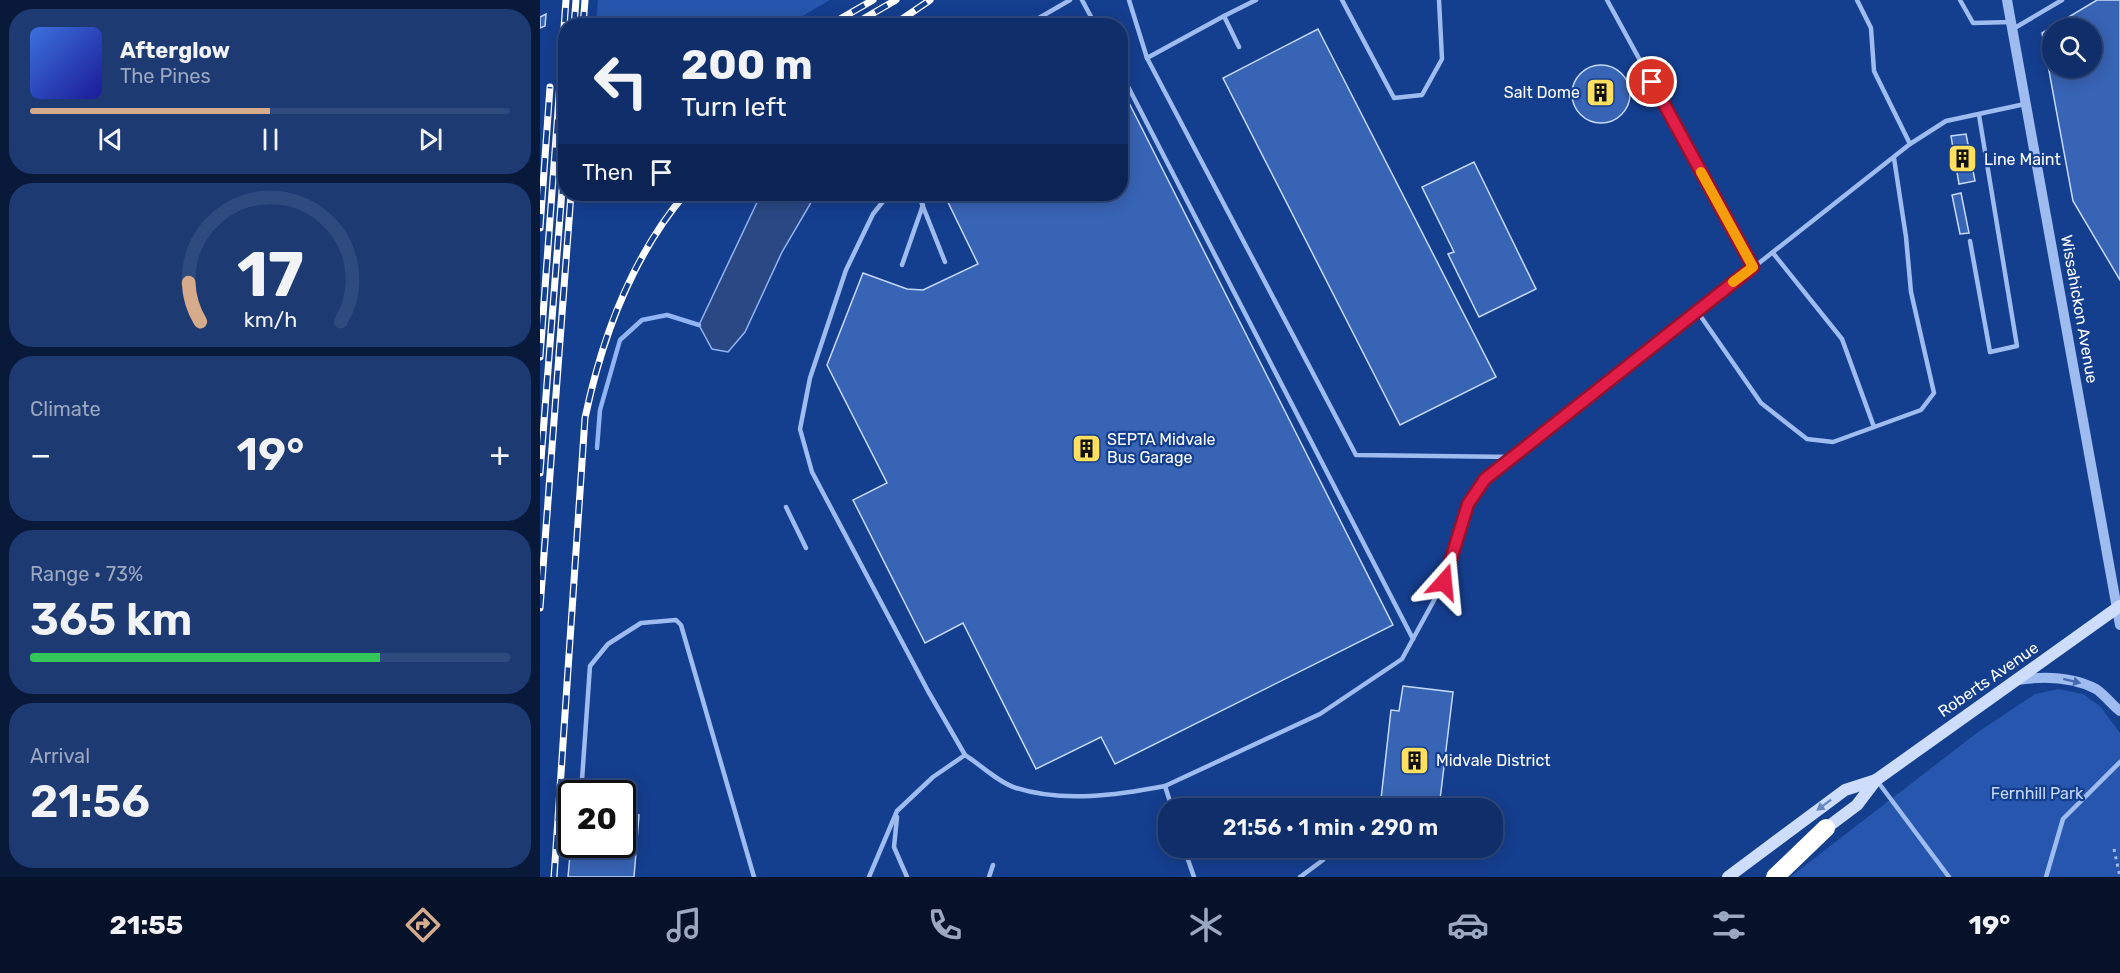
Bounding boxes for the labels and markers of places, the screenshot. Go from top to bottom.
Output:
pin [1626,56,1677,107]
building icon: Salt Dome [1585,76,1617,108]
place label: Salt Dome [1504,83,1580,102]
building icon: Line Maint [1947,143,1979,175]
place label: Line Maint [1984,150,2061,169]
place label: SEPTA Midvale Bus Garage [1107,430,1216,467]
building icon: SEPTA Midvale Bus Garage [1070,432,1102,464]
building icon: Midvale District [1399,744,1431,776]
place label: Midvale District [1436,751,1551,770]

